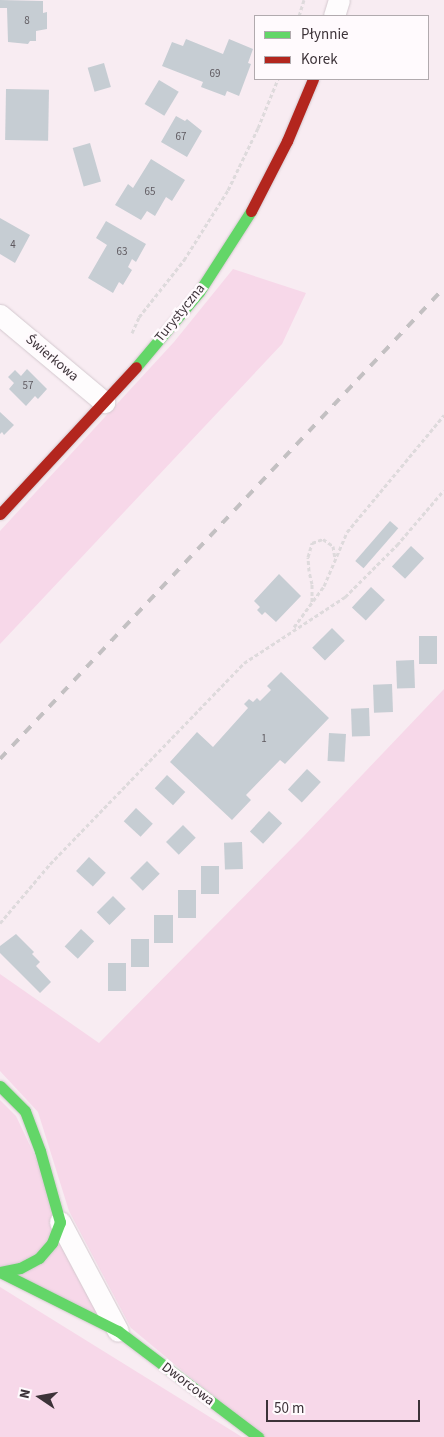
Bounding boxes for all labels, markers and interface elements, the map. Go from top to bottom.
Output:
house number: 8 [24,14,30,28]
legend [254,15,429,80]
text: Płynnie [301,24,349,45]
text: Korek [301,49,338,70]
house number: 69 [210,67,220,81]
house number: 67 [176,130,186,144]
house number: 65 [145,185,155,199]
house number: 4 [10,238,16,252]
house number: 63 [117,245,127,259]
street label: Turystyczna [151,280,209,346]
street label: Świerkowa [22,331,82,385]
house number: 57 [23,379,33,393]
house number: 1 [261,732,267,746]
street label: Dworcowa [158,1359,218,1409]
north arrow [15,1372,65,1422]
text: N [15,1387,36,1401]
scale bar [269,1390,423,1422]
text: 50 m [274,1398,304,1419]

